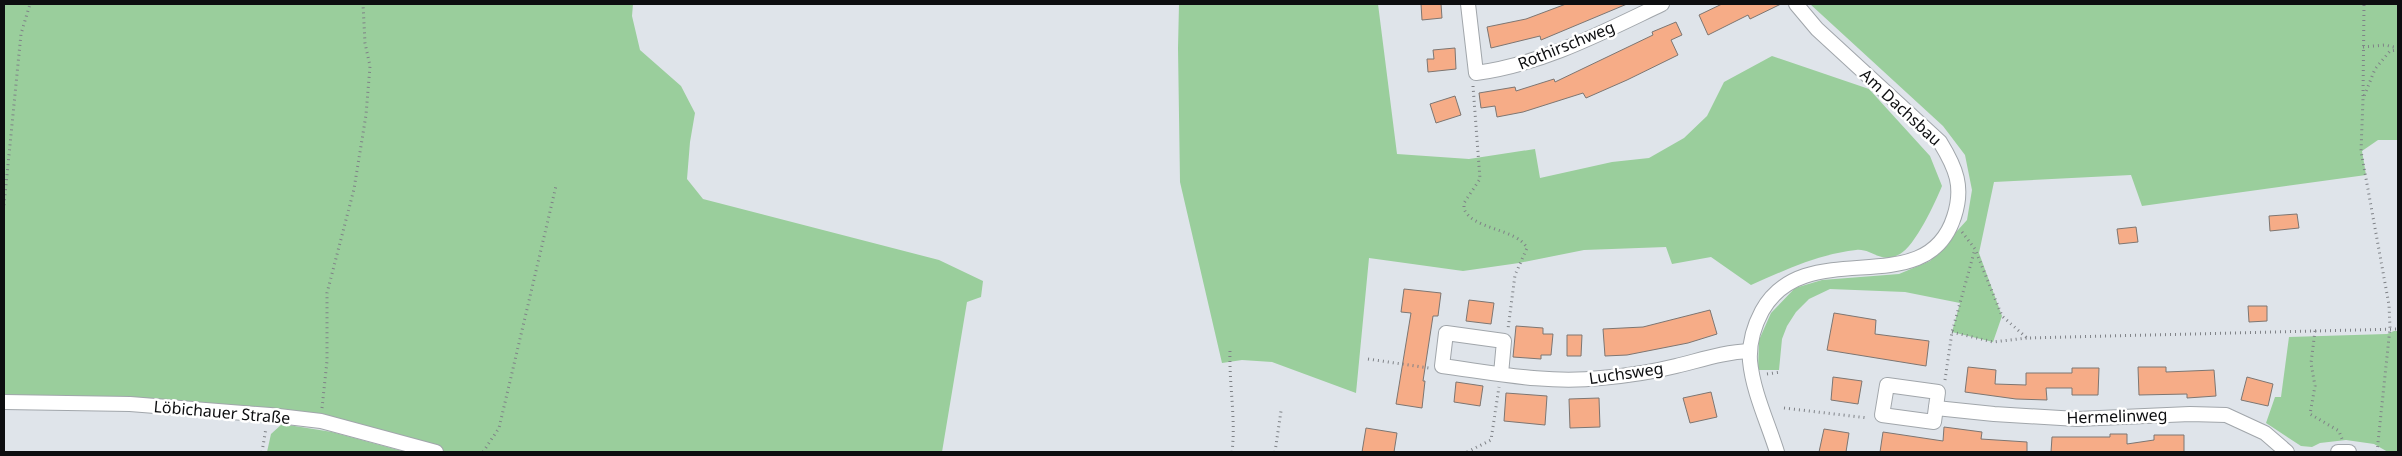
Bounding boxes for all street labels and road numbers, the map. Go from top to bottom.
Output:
street label: Rothirschweg [1514,16,1618,74]
street label: Am Dachsbau [1855,64,1947,150]
street label: Luchsweg [1587,357,1665,389]
street label: Löbichauer Straße [153,395,291,429]
street label: Hermelinweg [2066,403,2168,429]

